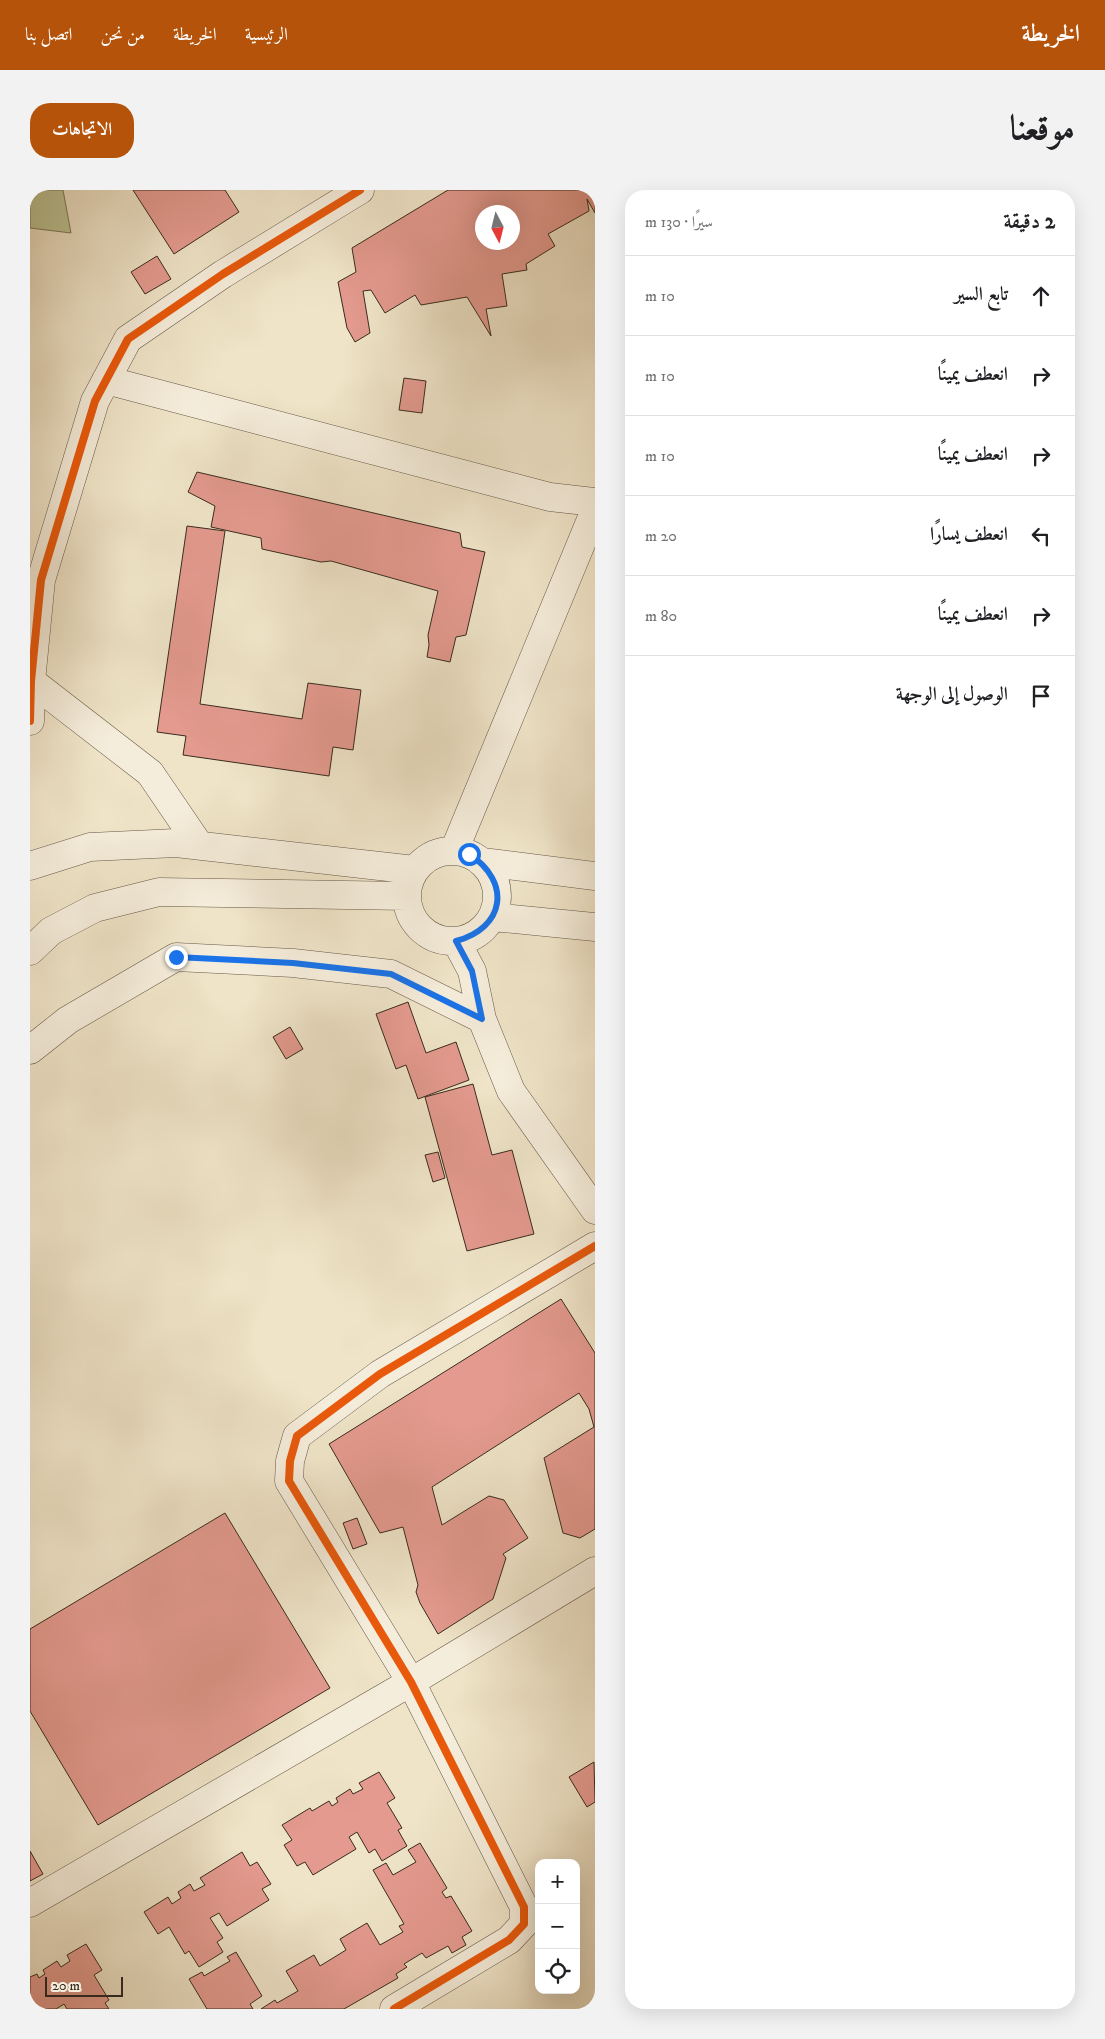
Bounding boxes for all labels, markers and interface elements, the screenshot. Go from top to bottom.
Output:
text: الخريطة [1022,19,1080,49]
text: اتصل بنا [25,24,72,46]
text: من نحن [100,24,145,46]
text: الخريطة [173,24,217,46]
text: الرئيسية [245,24,288,46]
button: الاتجاهات [30,103,134,158]
text: موقعنا [1010,107,1075,151]
north arrow [475,205,520,250]
text: 2 دقيقة [1004,209,1055,235]
text: سيرًا · 130 m [645,212,713,232]
icon: ahead [1027,282,1055,310]
text: تابع السير [954,283,1008,306]
text: 10 m [645,286,675,306]
icon: right [1027,362,1055,390]
text: انعطف يمينًا [938,363,1008,386]
text: 10 m [645,366,675,386]
icon: right [1027,442,1055,470]
text: انعطف يمينًا [938,443,1008,466]
text: 10 m [645,446,675,466]
icon: left [1027,522,1055,550]
text: انعطف يسارًا [930,523,1008,546]
text: 20 m [645,526,677,546]
icon: right [1027,602,1055,630]
text: انعطف يمينًا [938,603,1008,626]
text: 80 m [645,606,677,626]
icon: arrive [1027,682,1055,710]
text: الوصول إلى الوجهة [896,683,1008,706]
route start [458,843,481,866]
route end [165,946,188,969]
map controls [535,1859,580,1994]
button: + [535,1859,580,1904]
button: − [535,1904,580,1949]
button: locate [535,1949,580,1994]
scale bar [45,1974,122,1997]
text: 20 m [52,1977,80,1995]

